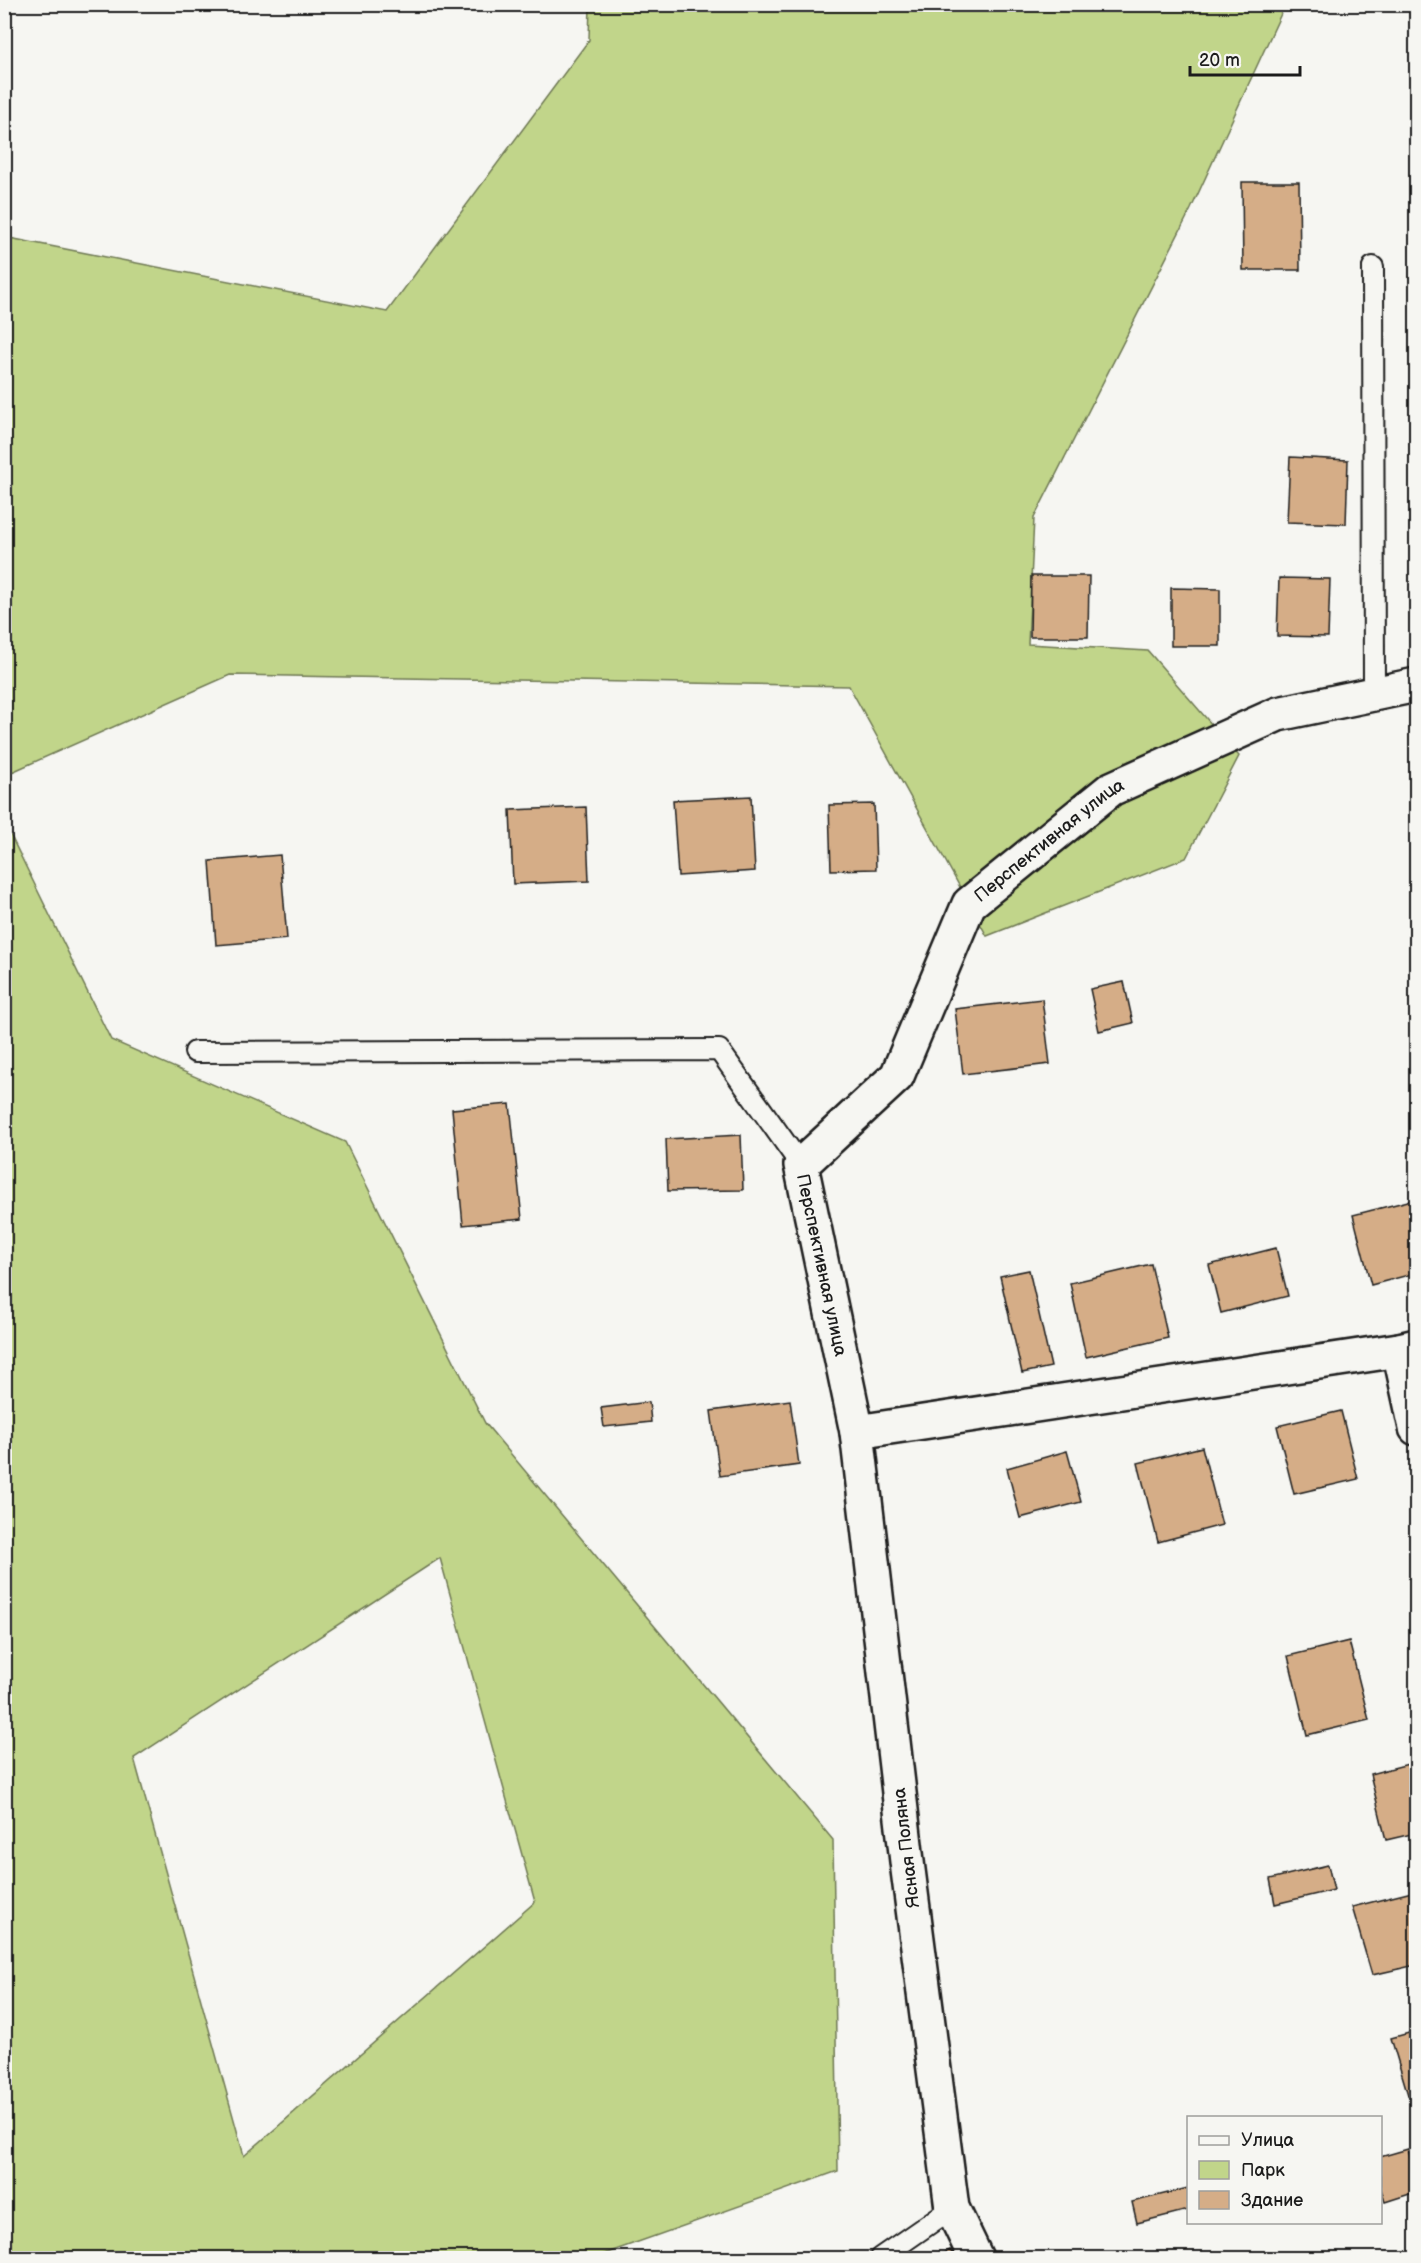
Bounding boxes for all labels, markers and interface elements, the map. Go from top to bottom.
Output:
scale bar [1190,39,1300,77]
text: 20 m [1199,50,1240,71]
street label: Перспективная улица [970,774,1128,907]
street label: Перспективная улица [792,1172,851,1359]
street label: Ясная Поляна [889,1786,924,1909]
legend [1187,2116,1382,2224]
text: Улица [1241,2130,1295,2151]
text: Парк [1241,2160,1285,2181]
text: Здание [1241,2190,1303,2211]

